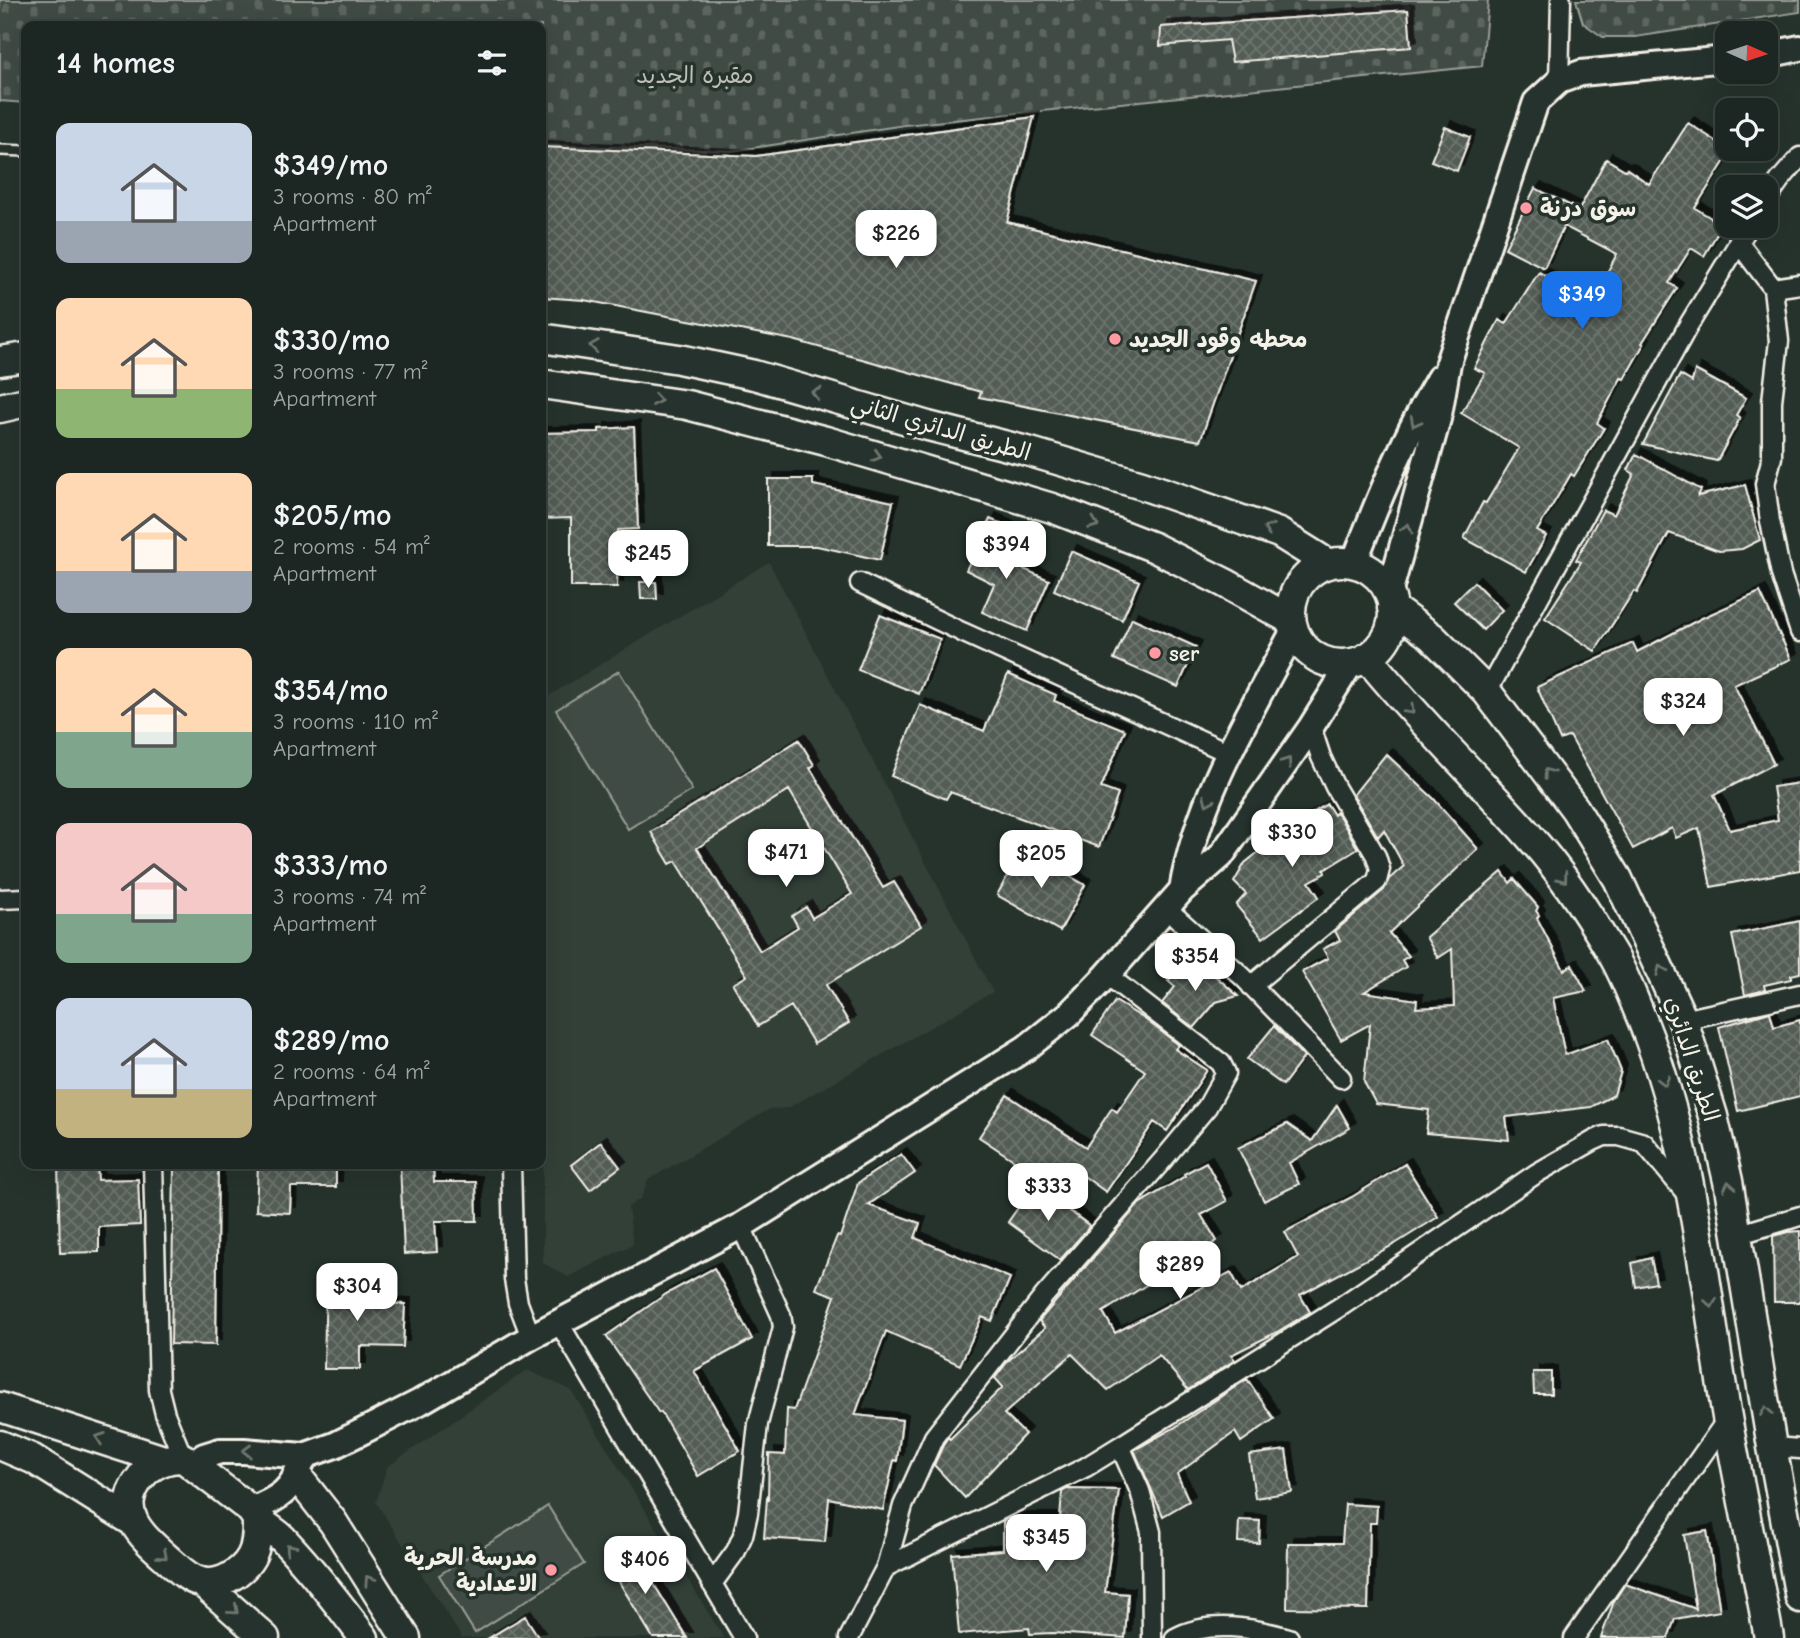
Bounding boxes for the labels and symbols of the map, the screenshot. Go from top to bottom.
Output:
north arrow [1715,21,1778,84]
park label: مقبره الجديد [636,62,754,89]
place label: سوق درنة [1540,195,1636,223]
marker: سوق درنة [1518,200,1534,216]
pin: $226 [855,210,937,270]
pin: $349 [1541,272,1623,331]
place label: محطه وقود الجديد [1129,326,1307,354]
marker: محطه وقود الجديد [1107,331,1123,347]
one-way arrow [588,338,600,353]
one-way arrow [810,386,822,401]
street label: الطريق الدائري الثاني [846,389,1034,473]
one-way arrow [651,392,663,407]
one-way arrow [1410,415,1423,427]
one-way arrow [871,447,883,462]
one-way arrow [1088,516,1100,530]
pin: $394 [965,522,1047,581]
one-way arrow [1398,522,1413,534]
one-way arrow [1263,523,1275,537]
pin: $245 [607,530,689,590]
place label: ser [1169,640,1200,667]
marker: ser [1147,645,1163,661]
pin: $324 [1642,678,1724,738]
one-way arrow [1402,702,1415,715]
one-way arrow [1279,757,1291,770]
one-way arrow [1544,768,1557,781]
one-way arrow [1202,793,1216,806]
pin: $330 [1251,810,1333,869]
pin: $471 [745,830,827,889]
pin: $205 [1000,830,1082,890]
one-way arrow [1554,871,1567,883]
pin: $354 [1154,934,1236,993]
one-way arrow [1655,965,1669,977]
street label: الطريق الدائري [1656,993,1725,1126]
one-way arrow [1656,1075,1670,1087]
pin: $333 [1007,1164,1089,1223]
one-way arrow [1722,1180,1737,1192]
pin: $289 [1139,1242,1221,1301]
pin: $304 [316,1264,398,1323]
one-way arrow [1703,1297,1718,1309]
one-way arrow [1759,1405,1774,1417]
one-way arrow [94,1432,106,1446]
one-way arrow [241,1443,252,1459]
pin: $345 [1005,1514,1087,1574]
pin: $406 [604,1536,686,1596]
one-way arrow [286,1543,298,1556]
place label: مدرسة الحرية الاعدادية [404,1544,537,1597]
one-way arrow [154,1547,167,1559]
marker: مدرسة الحرية الاعدادية [543,1562,559,1578]
one-way arrow [365,1575,378,1588]
one-way arrow [226,1602,239,1614]

